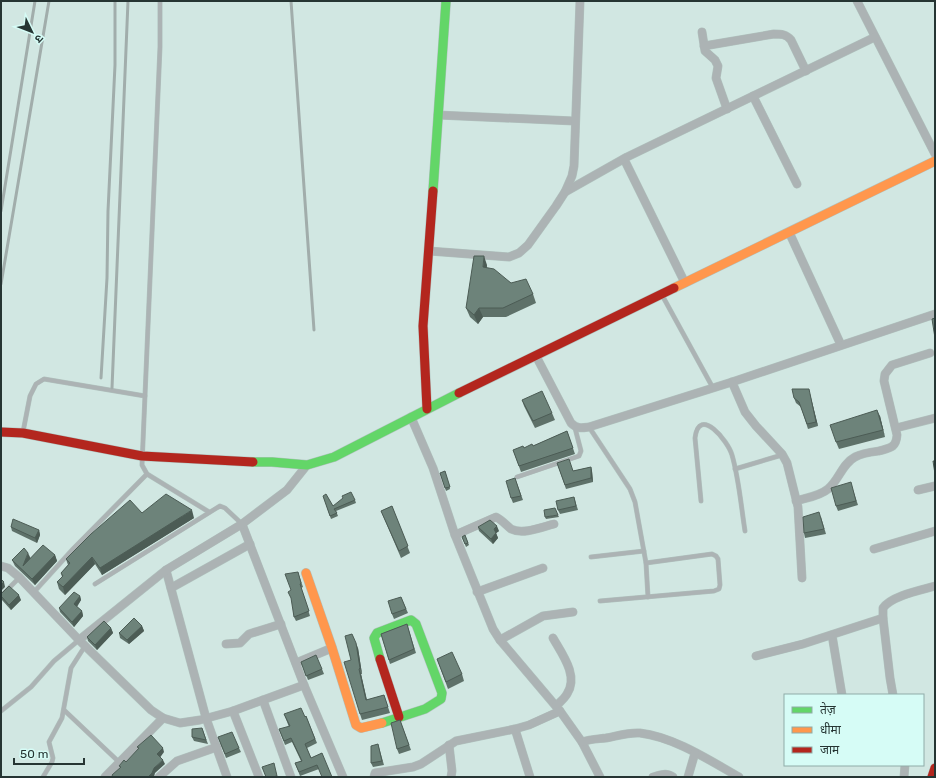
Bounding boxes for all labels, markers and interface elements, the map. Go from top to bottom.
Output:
north arrow [12,12,52,52]
text: उ [32,32,46,46]
legend [784,694,924,766]
text: तेज़ [820,702,837,717]
text: धीमा [820,722,842,737]
scale bar [14,740,84,766]
text: जाम [820,743,840,757]
text: 50 m [20,747,48,761]

